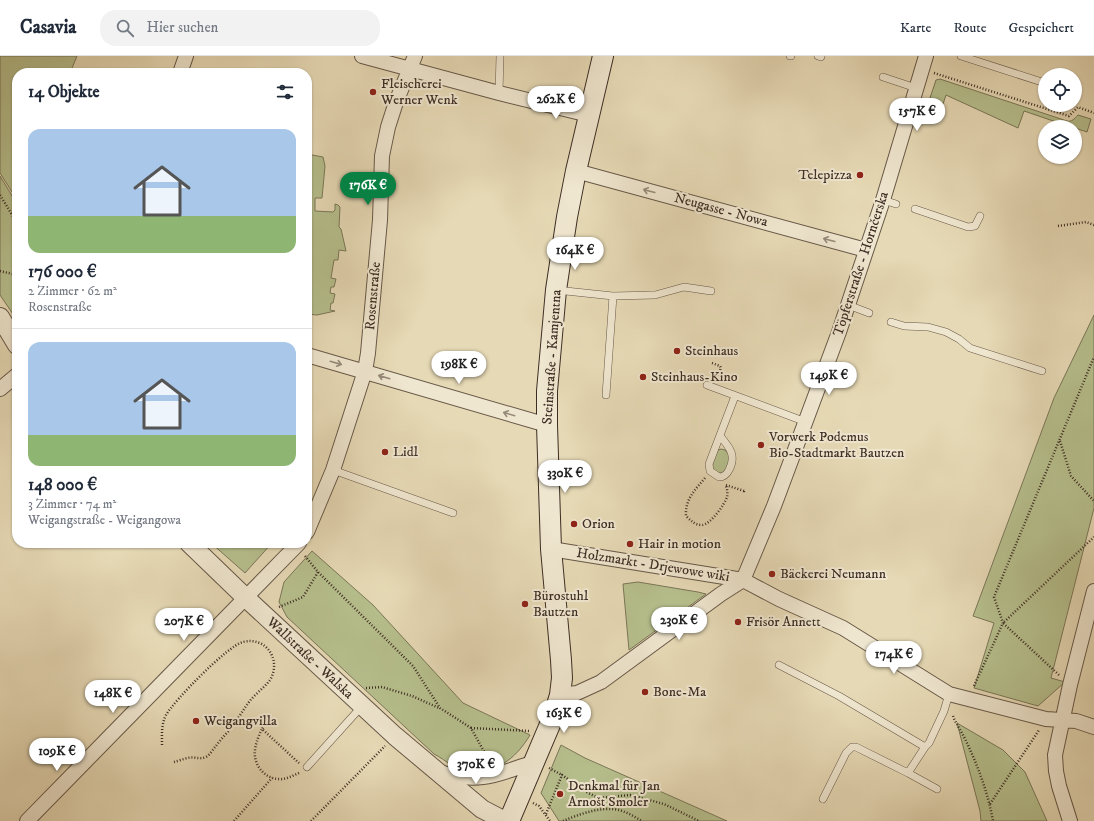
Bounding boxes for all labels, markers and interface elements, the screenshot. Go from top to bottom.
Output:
search box [100,10,380,46]
text: Casavia [20,16,76,39]
icon: search [114,17,136,39]
text: Hier suchen [146,18,218,37]
text: Karte [900,19,931,37]
text: Route [953,19,986,37]
text: Gespeichert [1008,19,1074,37]
map controls [1038,68,1082,164]
button: locate [1038,68,1082,112]
place label: Fleischerei Werner Wenk [380,75,458,109]
text: 14 Objekte [28,81,100,103]
icon: filters [274,81,296,103]
pin: 262K € [523,86,589,120]
marker: Fleischerei Werner Wenk [368,87,378,97]
text: 262K € [536,91,576,107]
pin: 157K € [884,98,950,132]
text: 157K € [898,103,936,119]
button: layers [1038,120,1082,164]
icon: home [126,155,198,227]
place label: Telepizza [798,166,852,184]
marker: Telepizza [855,170,865,180]
pin: 176K € [335,172,401,206]
text: 176K € [349,177,387,193]
one-way arrow [643,187,656,194]
street label: Neugasse - Nowa [672,189,770,231]
street label: Töpferstraße - Hornčerska [829,189,893,339]
one-way arrow [822,235,835,243]
pin: 164K € [542,237,608,271]
text: 164K € [556,242,594,258]
text: 176 000 € [28,261,97,283]
street label: Rosenstraße [361,261,385,331]
text: 2 Zimmer · 62 m² [28,283,117,299]
street label: Steinstraße - Kamjentna [538,289,566,425]
text: Rosenstraße [28,299,92,315]
place label: Steinhaus [685,342,739,360]
marker: Steinhaus [672,346,682,356]
pin: 198K € [426,351,492,385]
text: 198K € [440,356,478,372]
one-way arrow [329,360,342,367]
pin: 149K € [796,362,862,396]
text: 149K € [810,367,848,383]
icon: home [126,368,198,440]
place label: Steinhaus-Kino [651,368,738,386]
marker: Steinhaus-Kino [638,372,648,382]
one-way arrow [378,373,391,380]
one-way arrow [503,410,516,417]
place label: Vorwerk Podemus Bio-Stadtmarkt Bautzen [768,428,905,462]
marker: Vorwerk Podemus Bio-Stadtmarkt Bautzen [756,440,766,450]
place label: Lidl [393,443,419,461]
marker: Lidl [380,447,390,457]
pin: 330K € [532,460,598,494]
text: 330K € [547,465,583,481]
text: 148 000 € [28,474,97,496]
text: 3 Zimmer · 74 m² [28,496,116,512]
text: Weigangstraße - Weigangowa [28,512,181,528]
place label: Orion [582,515,616,533]
marker: Orion [569,519,579,529]
place label: Hair in motion [638,535,722,553]
marker: Hair in motion [625,539,635,549]
street label: Holzmarkt - Drjewowe wiki [575,544,731,586]
place label: Bäckerei Neumann [780,565,887,583]
marker: Bäckerei Neumann [767,569,777,579]
place label: Bürostuhl Bautzen [533,587,589,621]
marker: Bürostuhl Bautzen [520,599,530,609]
pin: 230K € [646,607,712,641]
pin: 207K € [151,608,217,642]
street label: Wallstraße - Walska [262,612,357,703]
text: 230K € [660,612,698,628]
text: 207K € [164,613,204,629]
place label: Frisör Annett [746,613,821,631]
marker: Frisör Annett [733,617,743,627]
pin: 174K € [861,641,927,675]
text: 174K € [875,646,913,662]
pin: 148K € [80,680,146,714]
place label: Bone-Ma [653,683,706,701]
text: 148K € [94,685,132,701]
marker: Bone-Ma [640,687,650,697]
pin: 163K € [531,700,597,734]
text: 163K € [546,705,582,721]
place label: Weigangvilla [203,712,277,730]
marker: Weigangvilla [191,716,201,726]
pin: 109K € [24,738,90,772]
text: 109K € [38,743,76,759]
pin: 370K € [443,751,509,785]
text: 370K € [457,756,495,772]
place label: Denkmal für Jan Arnošt Smoler [568,777,661,811]
marker: Denkmal für Jan Arnošt Smoler [555,789,565,799]

